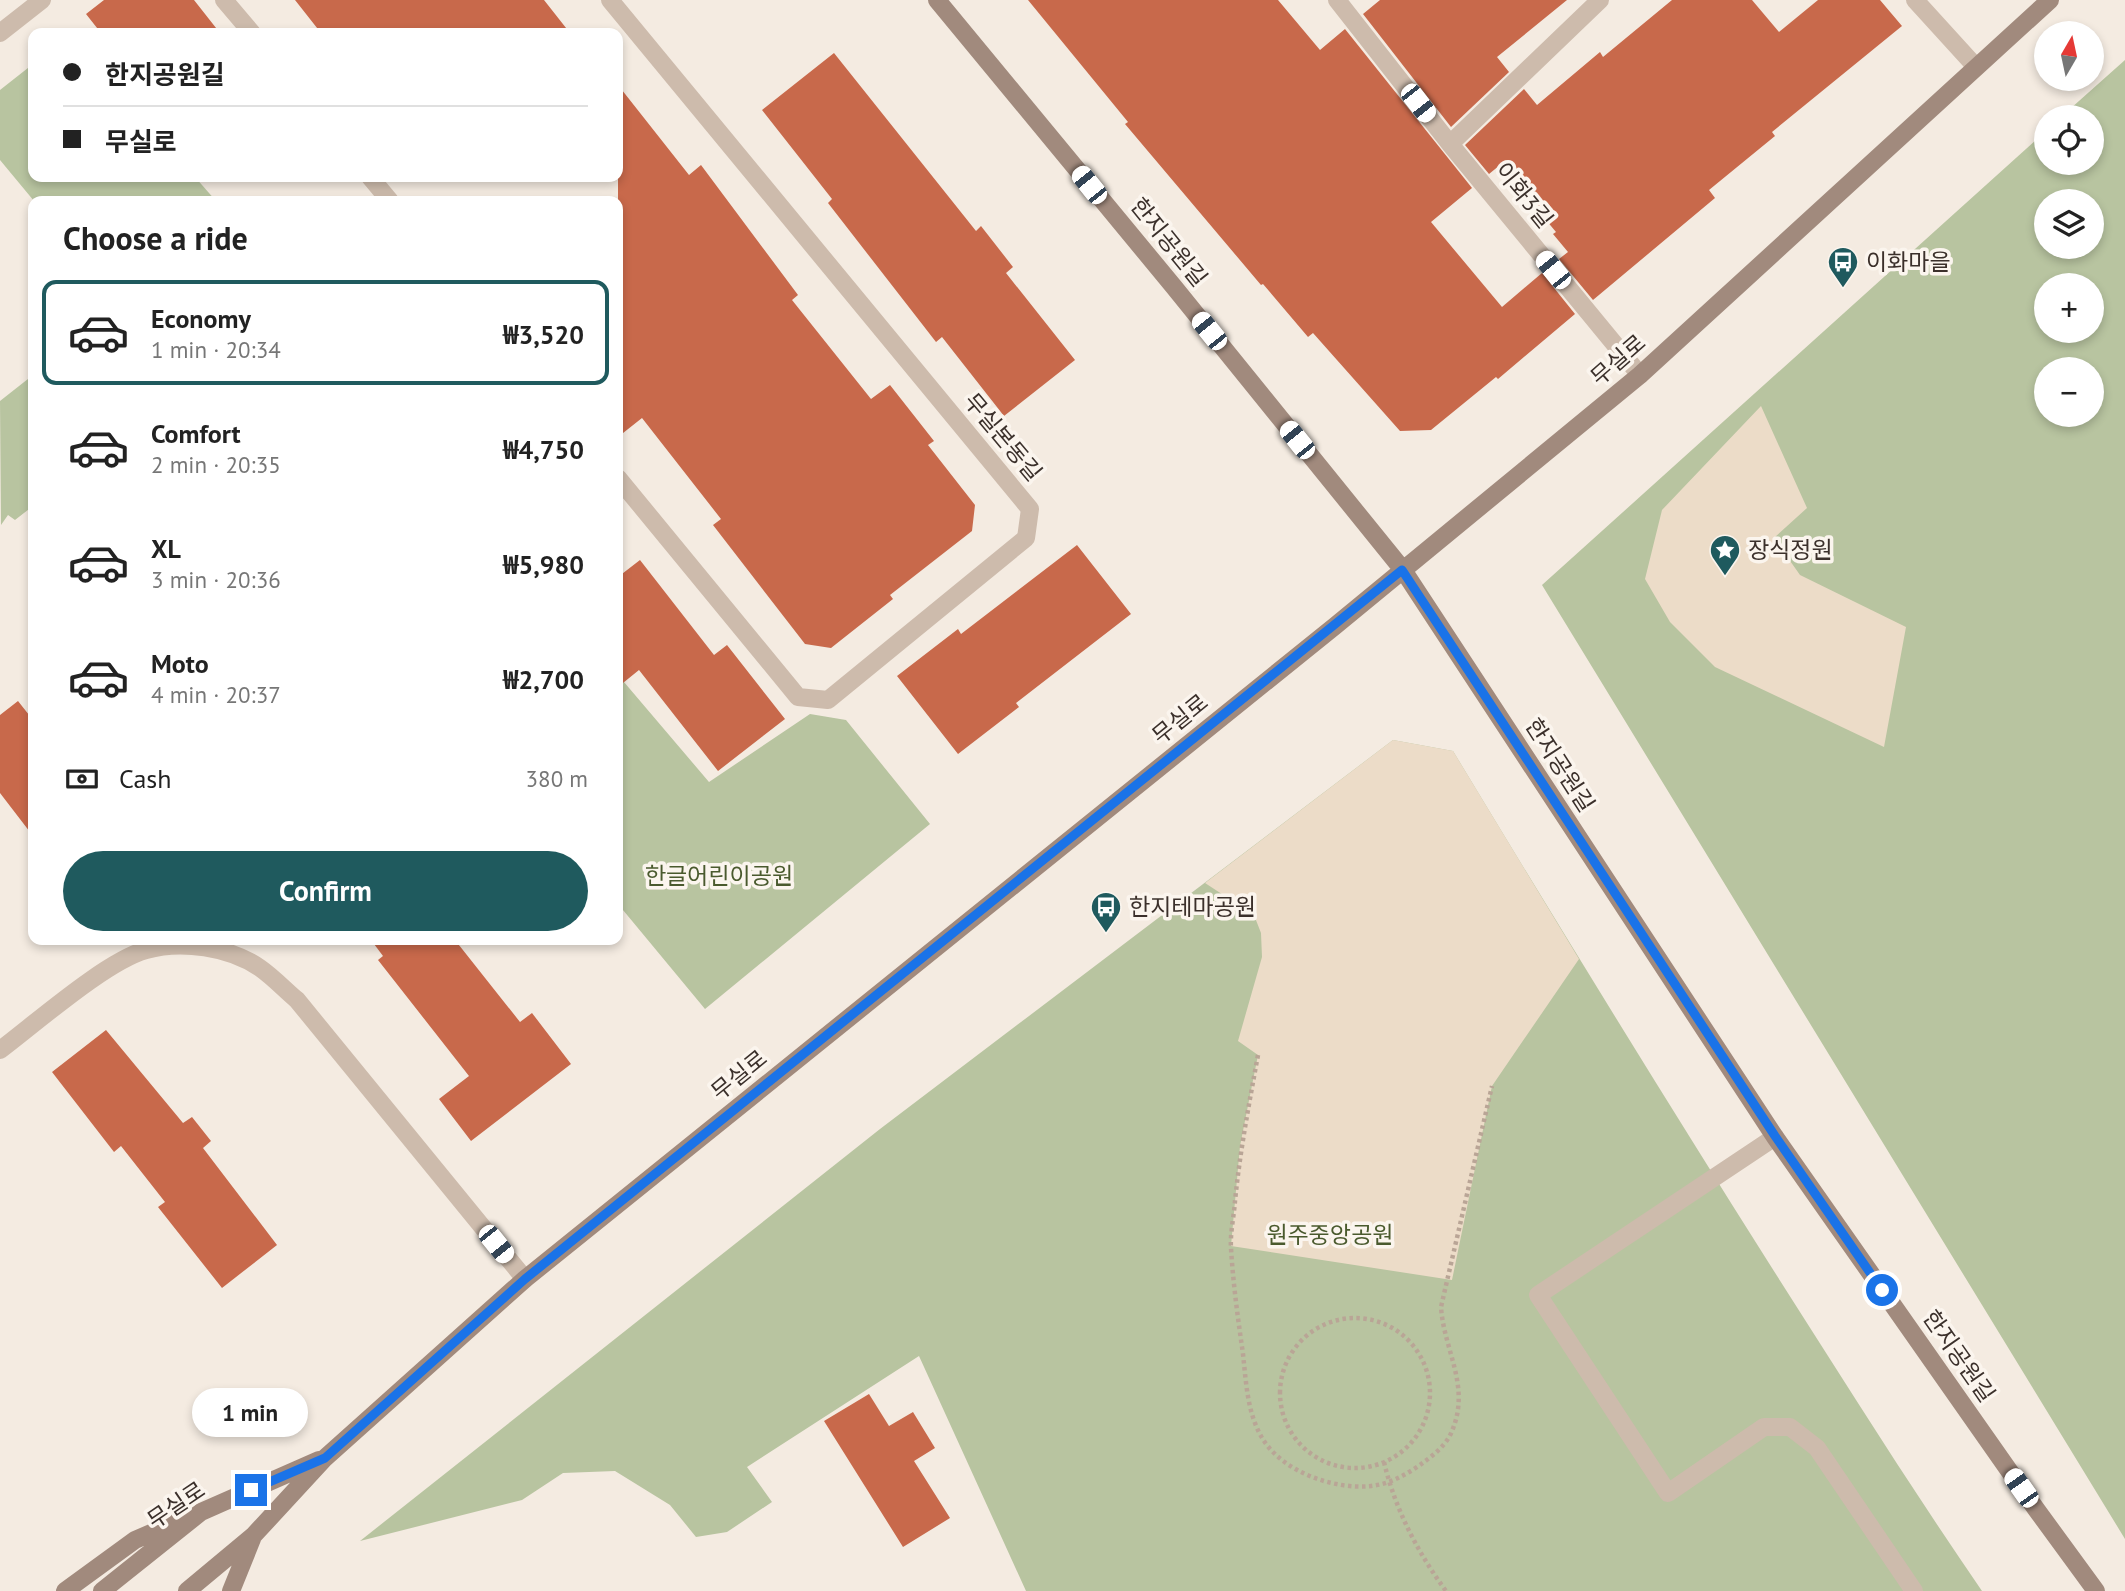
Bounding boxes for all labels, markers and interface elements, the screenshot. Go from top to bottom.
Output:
north arrow [2034,21,2104,91]
map controls [2034,21,2104,427]
text: 한지공원길 [105,58,225,91]
car [1397,80,1440,126]
button: locate [2034,105,2104,175]
text: 무실로 [105,125,177,158]
street label: 이화3길 [1489,156,1560,233]
car [1068,162,1111,208]
button: layers [2034,189,2104,259]
street label: 한지공원길 [1125,191,1214,292]
text: Choose a ride [63,217,248,259]
bus stop icon: 이화마을 [1826,245,1860,289]
car [1532,247,1575,293]
place label: 이화마을 [1866,247,1951,276]
button: + [2034,273,2104,343]
icon: car [67,301,130,364]
text: Economy [151,302,251,335]
car [1188,308,1231,354]
text: ₩3,520 [503,318,584,351]
street label: 무실로 [1584,328,1651,391]
text: 1 min · 20:34 [151,335,281,364]
button: − [2034,357,2104,427]
street label: 무실본동길 [958,387,1048,487]
icon: car [67,416,130,479]
text: Comfort [151,417,241,450]
car [1276,417,1319,463]
text: ₩4,750 [503,433,584,466]
text: 2 min · 20:35 [151,450,281,479]
icon: car [67,531,130,594]
text: XL [151,532,181,565]
place icon: 장식정원 [1708,533,1742,577]
place label: 장식정원 [1748,535,1833,564]
text: ₩5,980 [503,548,584,581]
text: 3 min · 20:36 [151,565,281,594]
icon: car [67,646,130,709]
text: Moto [151,647,209,680]
text: ₩2,700 [503,663,584,696]
text: 4 min · 20:37 [151,680,281,709]
street label: 무실로 [1146,687,1213,750]
street label: 한지공원길 [1519,712,1601,817]
icon: cash [63,760,101,798]
text: Cash [119,762,171,795]
text: 380 m [526,764,588,793]
button: Confirm [63,851,588,931]
park label: 한글어린이공원 [645,861,793,890]
bus stop icon: 한지테마공원 [1089,890,1123,934]
place label: 한지테마공원 [1129,892,1256,921]
street label: 무실로 [705,1043,772,1106]
park label: 원주중앙공원 [1267,1220,1393,1249]
car [475,1221,518,1267]
route start [1866,1274,1898,1306]
street label: 한지공원길 [1917,1304,2002,1407]
callout: 1 min [193,1388,309,1438]
text: 1 min [222,1398,278,1427]
car [2001,1465,2042,1511]
route end [235,1474,267,1506]
street label: 무실로 [141,1475,210,1534]

